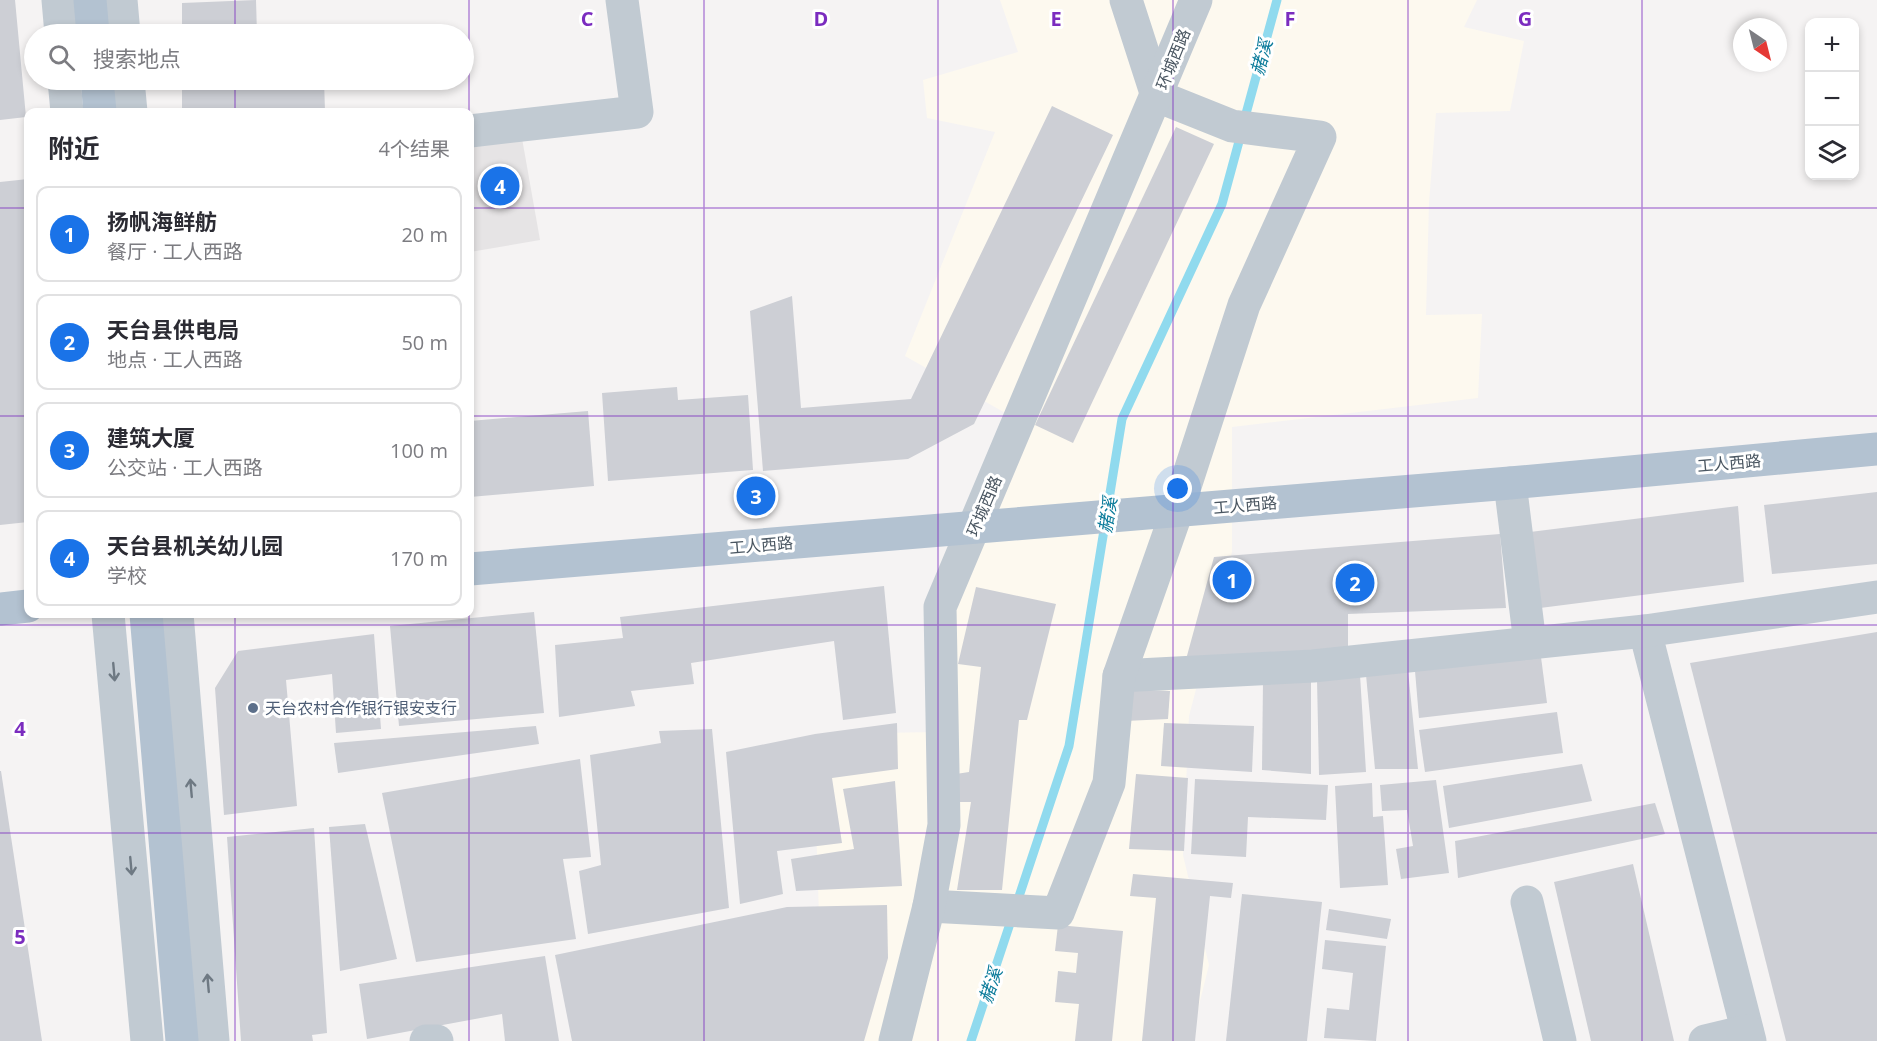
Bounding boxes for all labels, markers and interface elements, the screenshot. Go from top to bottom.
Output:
text: C [581,5,594,32]
text: D [814,5,828,32]
text: E [1050,5,1062,32]
text: F [1285,5,1295,32]
text: G [1518,5,1532,32]
north arrow [1733,18,1787,72]
map controls [1805,18,1859,180]
button: + [1805,18,1859,72]
search box [24,24,474,90]
street label: 环城西路 [1151,25,1195,93]
water label: 赭溪 [1245,35,1278,77]
icon: search [45,41,78,74]
text: 搜索地点 [93,43,181,73]
button: − [1805,72,1859,126]
button: layers [1805,126,1859,180]
text: 附近 [48,130,100,166]
text: 4个结果 [379,135,450,162]
pin: 4 [480,164,520,208]
text: 扬帆海鲜舫 [107,206,217,236]
text: 1 [64,221,75,248]
text: 20 m [401,221,448,248]
text: 餐厅 · 工人西路 [107,238,243,265]
text: 天台县供电局 [107,314,239,344]
text: 2 [64,329,75,356]
text: 50 m [401,329,448,356]
text: 地点 · 工人西路 [107,346,243,373]
text: 建筑大厦 [107,422,195,452]
text: 3 [64,437,75,464]
text: 100 m [390,437,448,464]
street label: 工人西路 [1696,449,1762,477]
text: 公交站 · 工人西路 [107,454,263,481]
street label: 环城西路 [961,472,1007,540]
pin: 3 [736,474,776,518]
your location [1163,474,1192,503]
street label: 工人西路 [1212,491,1278,519]
water label: 赭溪 [1092,493,1122,535]
text: 天台县机关幼儿园 [107,530,283,560]
street label: 工人西路 [728,531,794,559]
text: 4 [64,545,75,572]
text: 170 m [390,545,448,572]
pin: 1 [1212,558,1252,602]
pin: 2 [1336,560,1374,606]
text: 学校 [107,562,147,589]
one-way arrow [109,661,120,681]
place label: 天台农村合作银行银安支行 [265,697,457,719]
marker: 天台农村合作银行银安支行 [246,701,260,715]
text: 4 [14,715,26,742]
one-way arrow [186,779,197,799]
one-way arrow [126,855,137,875]
text: 5 [14,923,26,950]
water label: 赭溪 [973,962,1008,1006]
one-way arrow [202,973,213,993]

